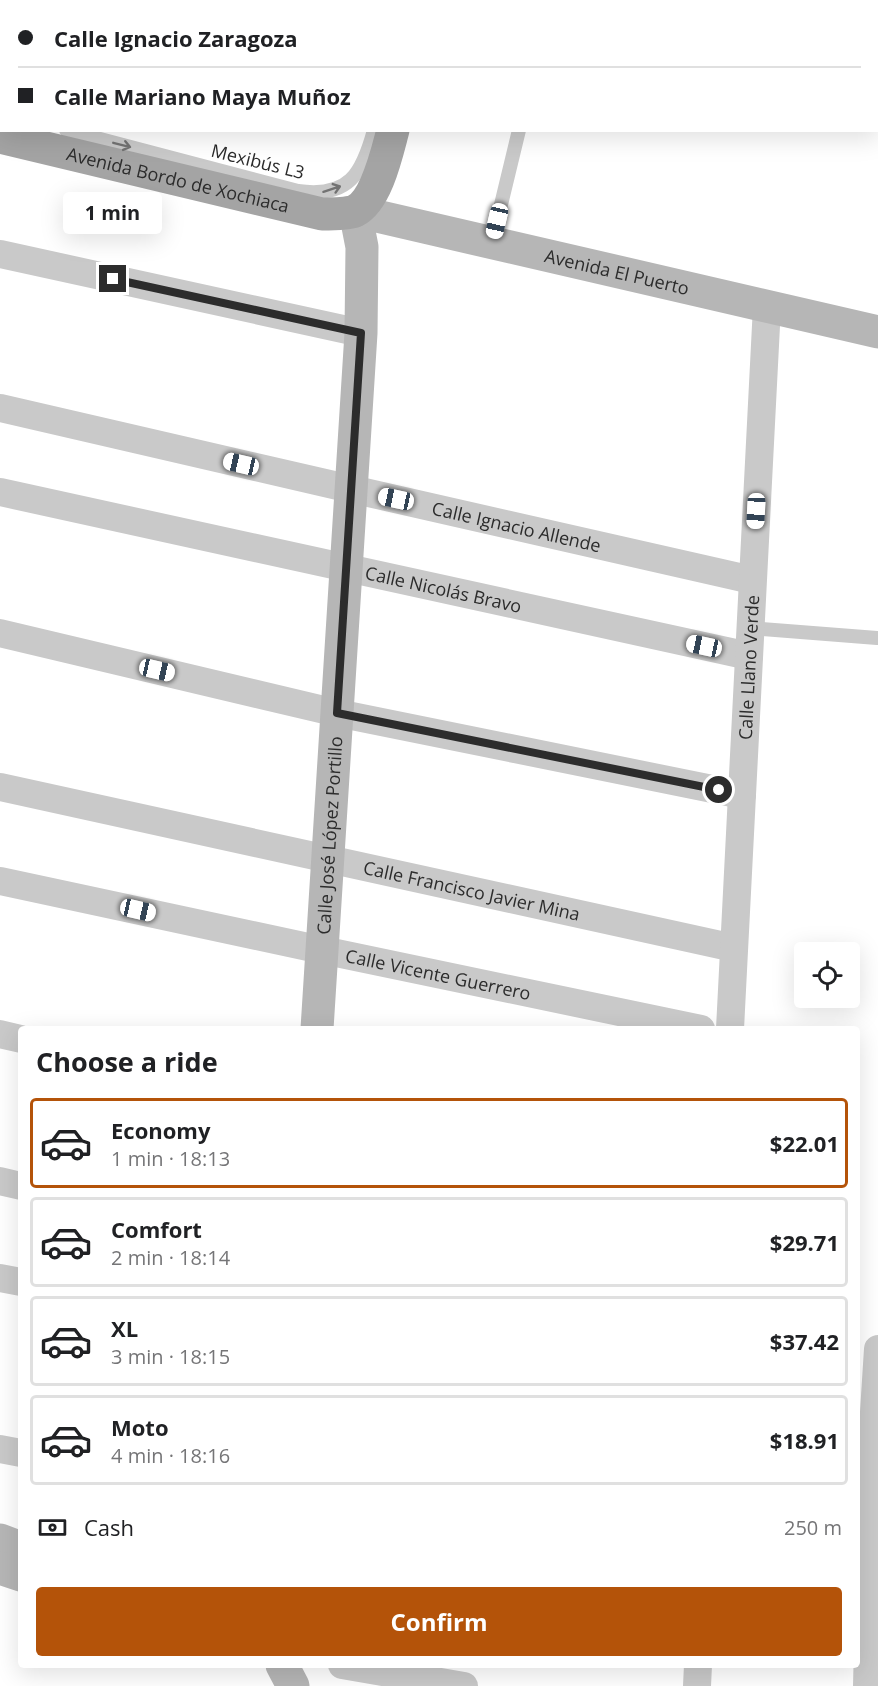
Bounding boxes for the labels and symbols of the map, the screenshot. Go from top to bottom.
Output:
street label: Mexibús L3 [209,138,307,184]
one-way arrow [112,140,131,152]
street label: Avenida Bordo de Xochiaca [64,141,292,218]
one-way arrow [322,182,341,193]
callout: 1 min [63,192,162,234]
car [484,201,510,241]
street label: Avenida El Puerto [542,243,692,300]
route end [99,265,126,292]
car [221,451,261,477]
car [377,486,415,512]
car [746,493,766,529]
street label: Calle Ignacio Allende [430,496,603,557]
street label: Calle Nicolás Bravo [363,560,524,618]
street label: Calle Llano Verde [733,594,764,741]
car [685,633,723,659]
car [137,657,177,683]
street label: Calle José López Portillo [311,735,347,935]
route start [705,776,732,803]
street label: Calle Francisco Javier Mina [361,855,582,926]
car [118,897,158,923]
street label: Calle Vicente Guerrero [343,943,533,1005]

